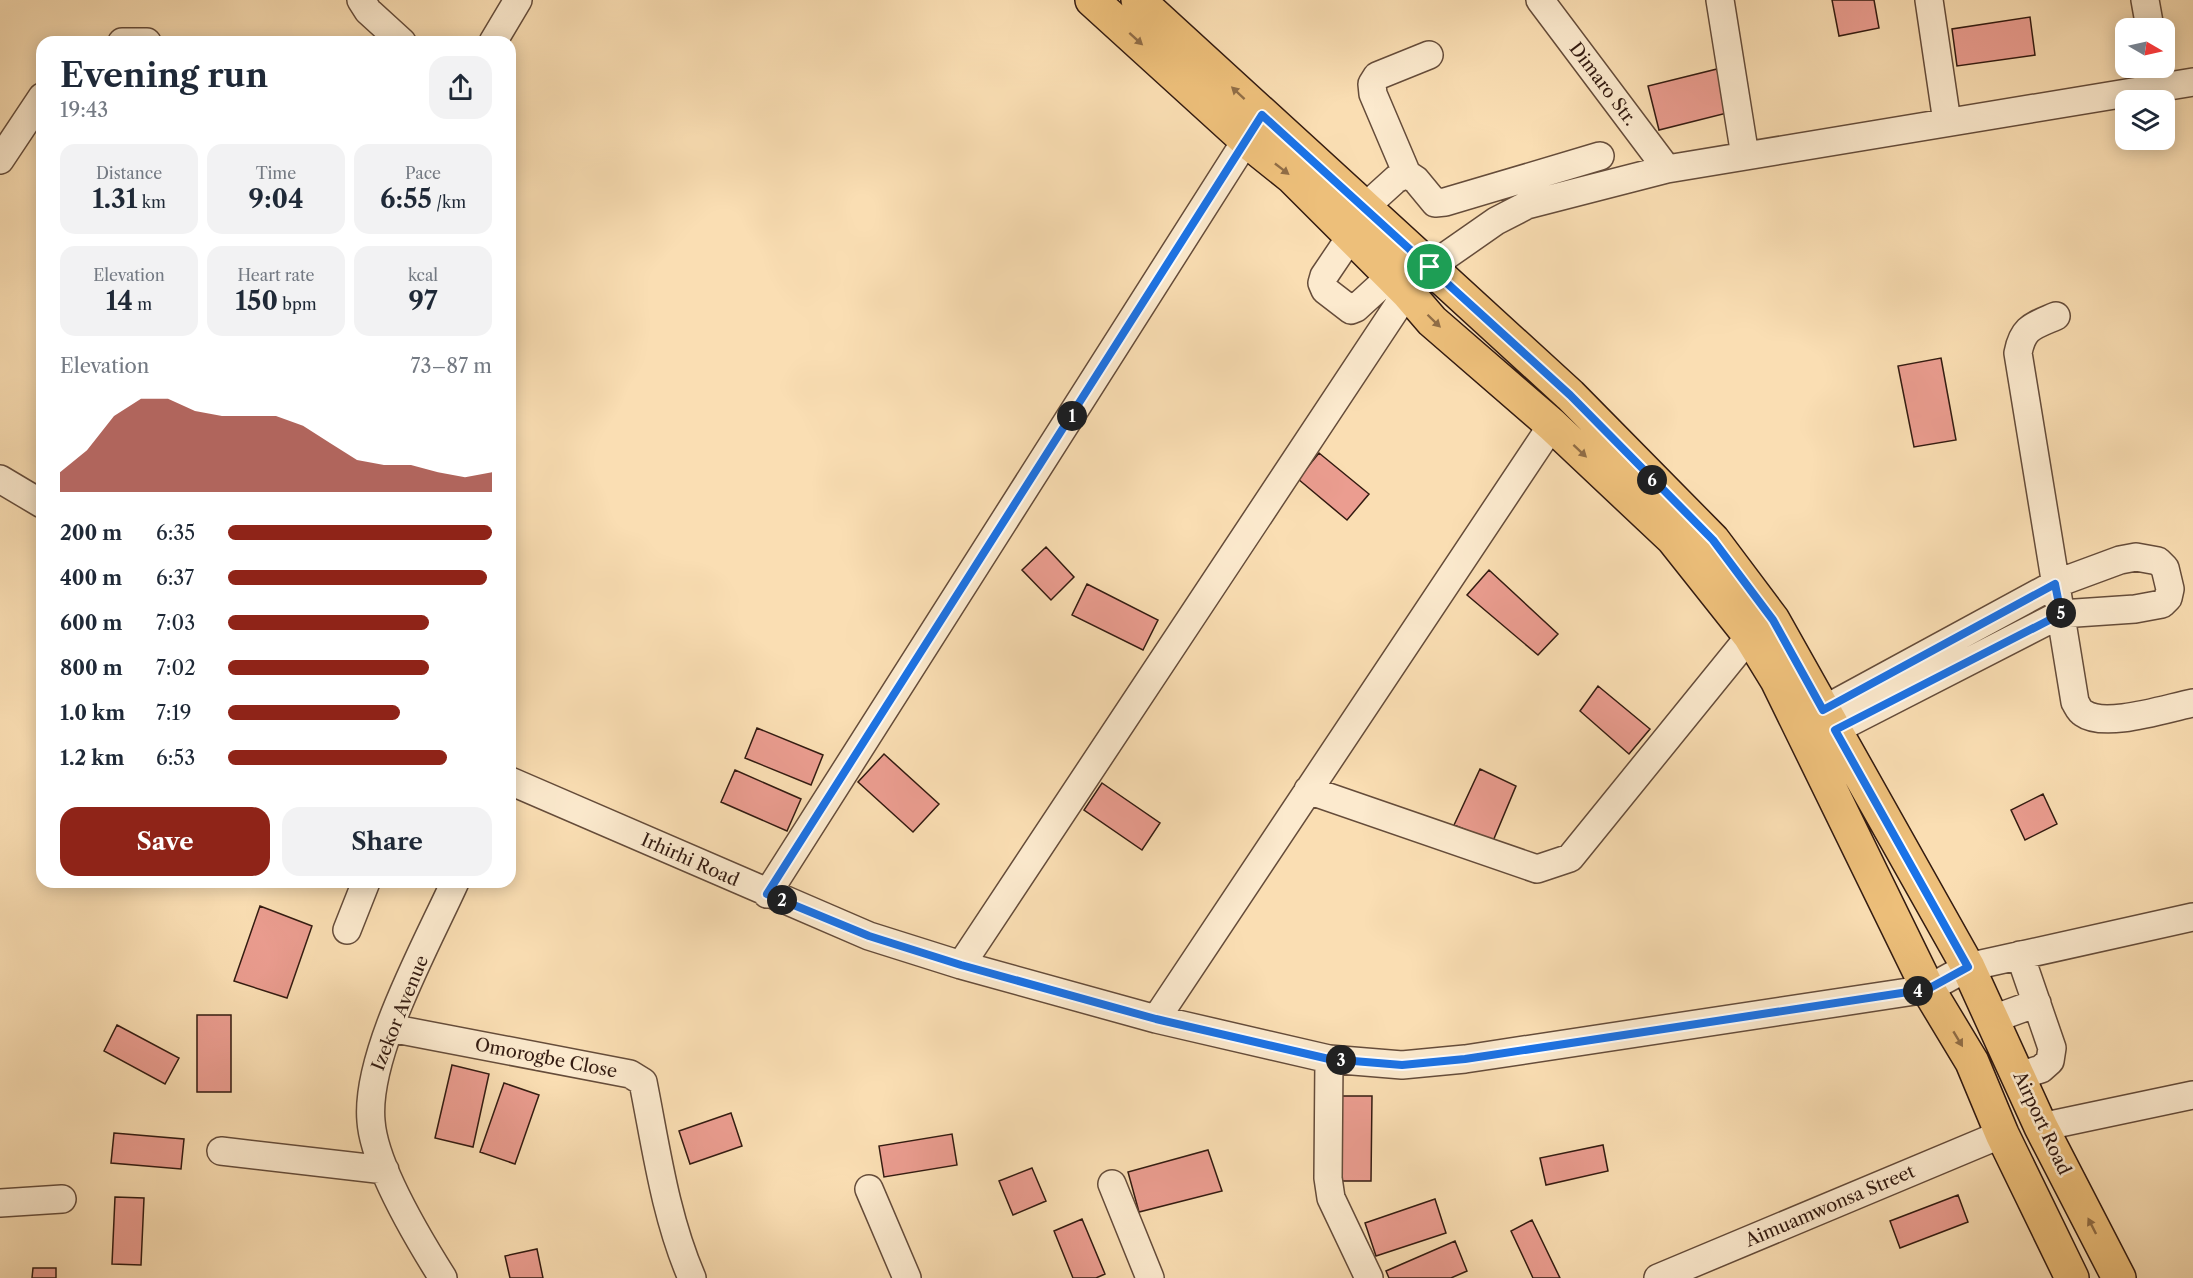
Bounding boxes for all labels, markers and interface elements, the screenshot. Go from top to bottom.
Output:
north arrow [2115,18,2175,78]
map controls [2115,18,2175,150]
one-way arrow [1128,32,1143,46]
street label: Dimaro Str. [1565,38,1641,130]
text: Evening run [60,55,268,96]
button: share [429,56,492,119]
one-way arrow [1230,86,1245,100]
button: layers [2115,90,2175,150]
text: 19:43 [60,98,108,122]
one-way arrow [1274,162,1289,174]
text: Distance [96,163,162,183]
text: Time [256,163,296,183]
text: Pace [405,163,441,183]
text: 1.31 [92,183,137,215]
text: 9:04 [248,183,304,215]
text: 6:55 [380,183,432,215]
text: km [137,192,166,212]
text: /km [432,192,466,212]
pin [1404,241,1455,292]
icon: arrive [1413,250,1446,283]
text: Elevation [93,265,165,285]
text: Heart rate [237,265,315,285]
text: kcal [408,265,438,285]
text: 14 [106,285,133,317]
text: 150 [235,285,278,317]
text: 97 [408,285,438,317]
text: m [133,294,152,314]
text: bpm [278,294,317,314]
one-way arrow [1426,314,1440,328]
text: Elevation [60,354,149,378]
text: 73–87 m [411,354,492,378]
pin: 1 [1057,401,1087,431]
text: 1 [1068,406,1076,426]
one-way arrow [1572,444,1587,458]
pin: 6 [1637,465,1667,495]
text: 6 [1647,470,1657,490]
text: 200 m [60,521,122,545]
text: 6:35 [156,521,195,545]
text: 400 m [60,566,122,590]
text: 6:37 [156,566,194,590]
pin: 5 [2046,598,2076,628]
text: 5 [2057,603,2065,623]
text: 600 m [60,611,122,635]
text: 7:03 [156,611,195,635]
text: 800 m [60,656,123,680]
text: 7:02 [156,656,196,680]
text: 1.0 km [60,701,125,725]
text: 7:19 [156,701,192,725]
text: 1.2 km [60,746,124,770]
text: 6:53 [156,746,195,770]
button: Save [60,807,270,876]
button: Share [282,807,492,876]
street label: Irhirhi Road [638,829,742,891]
pin: 2 [767,885,797,915]
text: 2 [777,890,787,910]
street label: Izekor Avenue [367,952,433,1074]
pin: 4 [1903,976,1933,1006]
text: 4 [1913,981,1923,1001]
one-way arrow [1953,1031,1964,1047]
street label: Omorogbe Close [473,1033,619,1083]
pin: 3 [1326,1045,1356,1075]
text: 3 [1336,1050,1346,1070]
street label: Airport Road [2008,1067,2076,1178]
street label: Aimuamwonsa Street [1741,1160,1919,1252]
one-way arrow [2087,1217,2097,1234]

